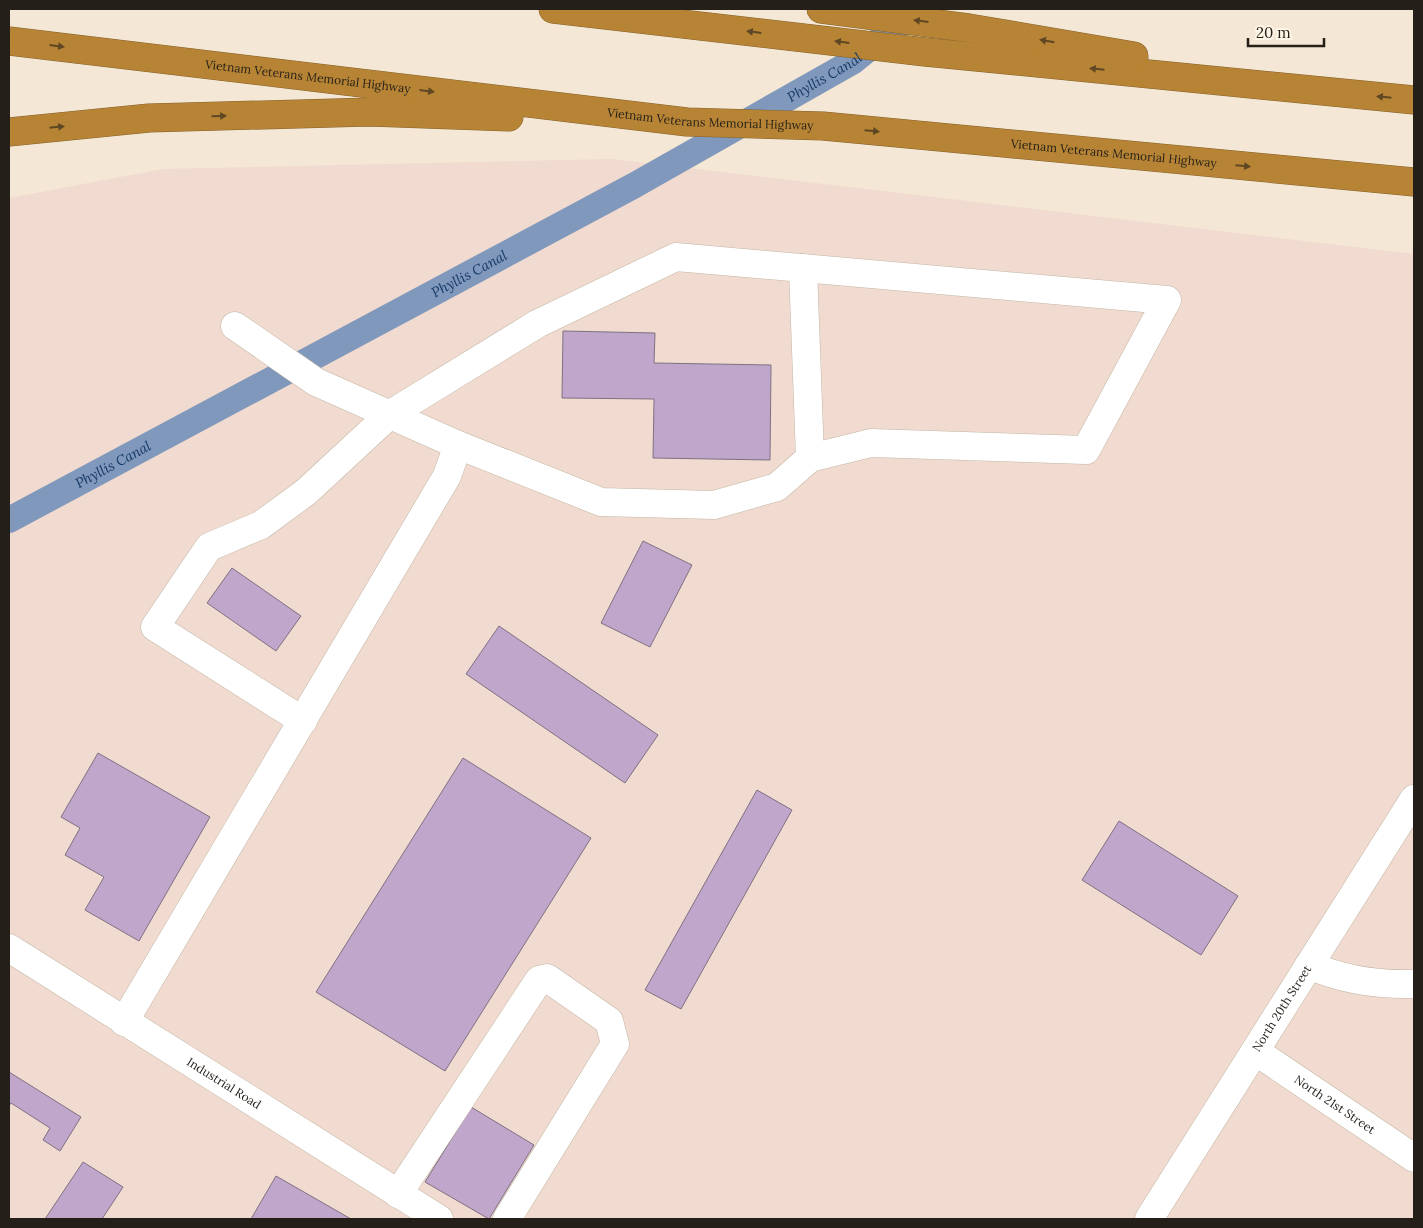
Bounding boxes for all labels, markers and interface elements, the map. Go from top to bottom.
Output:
scale bar [1248,15,1324,47]
one-way arrow [912,17,928,25]
text: 20 m [1256,23,1291,42]
one-way arrow [746,28,762,36]
one-way arrow [1039,37,1055,45]
one-way arrow [834,38,850,46]
one-way arrow [49,43,65,51]
water label: Phyllis Canal [784,49,866,106]
street label: Vietnam Veterans Memorial Highway [203,56,412,96]
one-way arrow [1088,65,1104,73]
one-way arrow [419,87,435,95]
one-way arrow [1376,93,1392,101]
street label: Vietnam Veterans Memorial Highway [605,104,814,133]
one-way arrow [212,112,228,120]
one-way arrow [50,123,66,131]
one-way arrow [864,127,880,135]
street label: Vietnam Veterans Memorial Highway [1009,136,1218,170]
one-way arrow [1235,162,1251,170]
water label: Phyllis Canal [428,246,510,301]
water label: Phyllis Canal [72,437,154,492]
street label: North 20th Street [1249,962,1314,1054]
street label: Industrial Road [184,1054,264,1112]
street label: North 21st Street [1291,1072,1379,1137]

